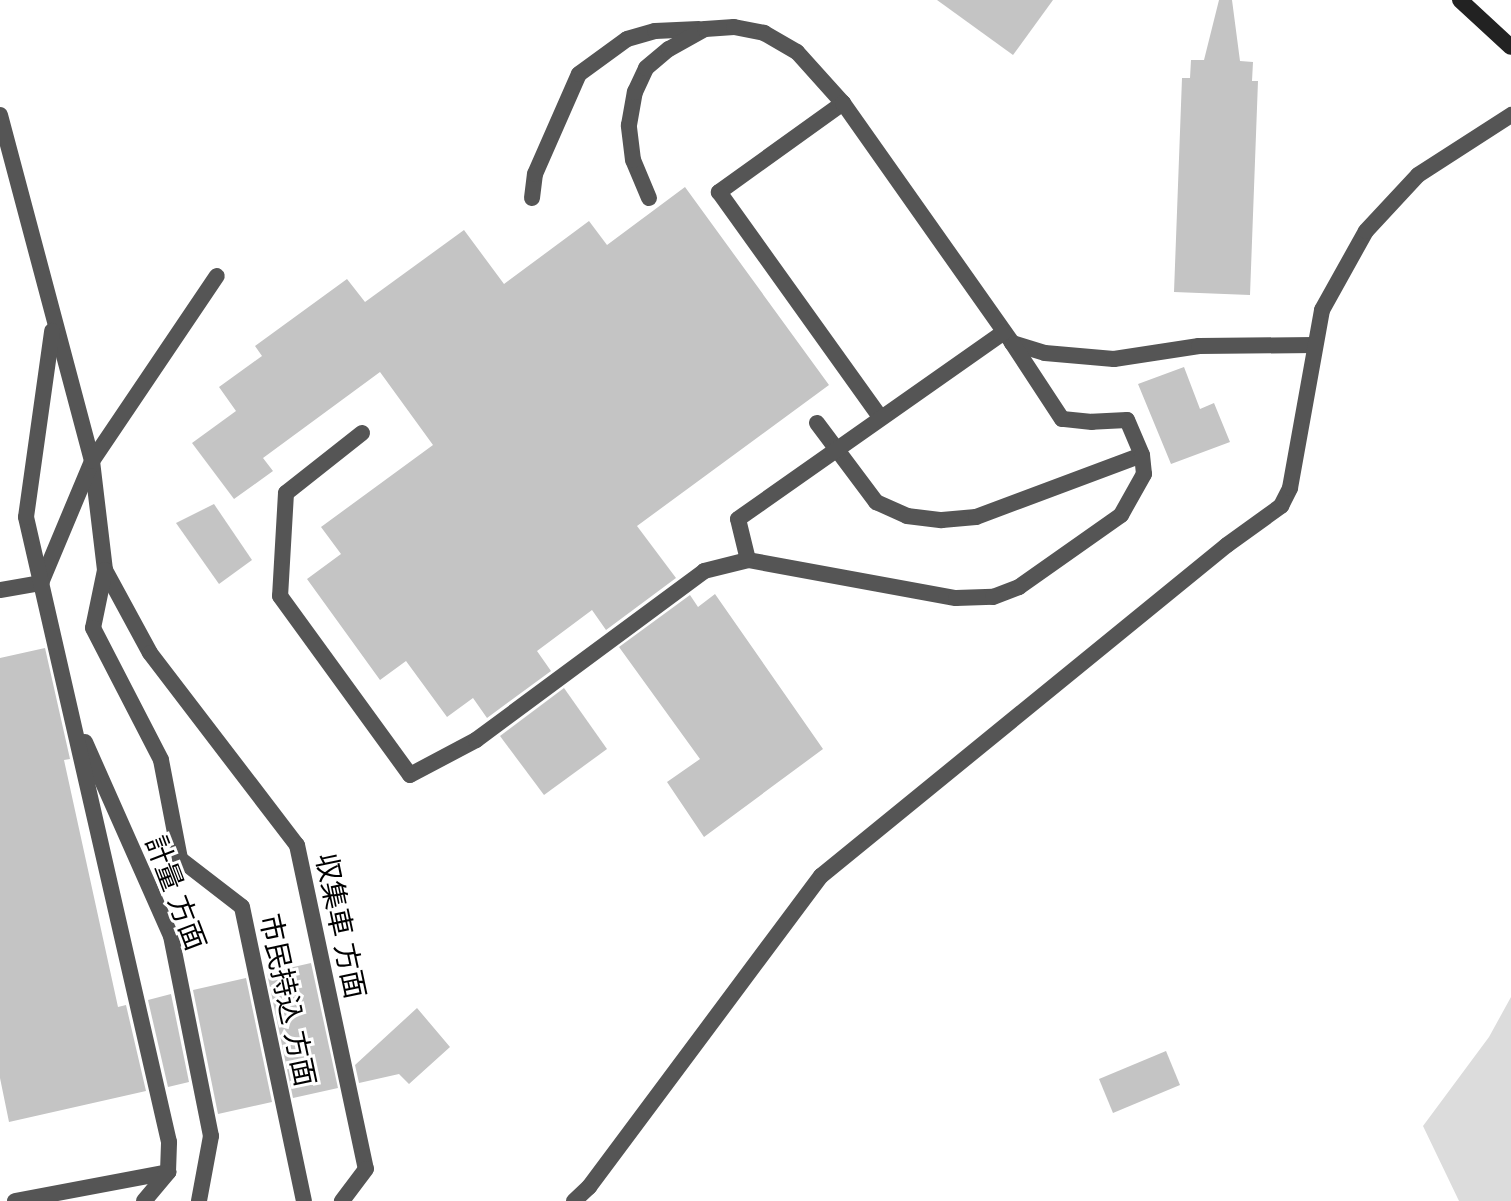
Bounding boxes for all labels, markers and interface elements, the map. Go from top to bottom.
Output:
street label: 計量 方面 [139,831,213,955]
street label: 収集車 方面 [309,850,373,1002]
street label: 市民持込 方面 [253,911,323,1089]

